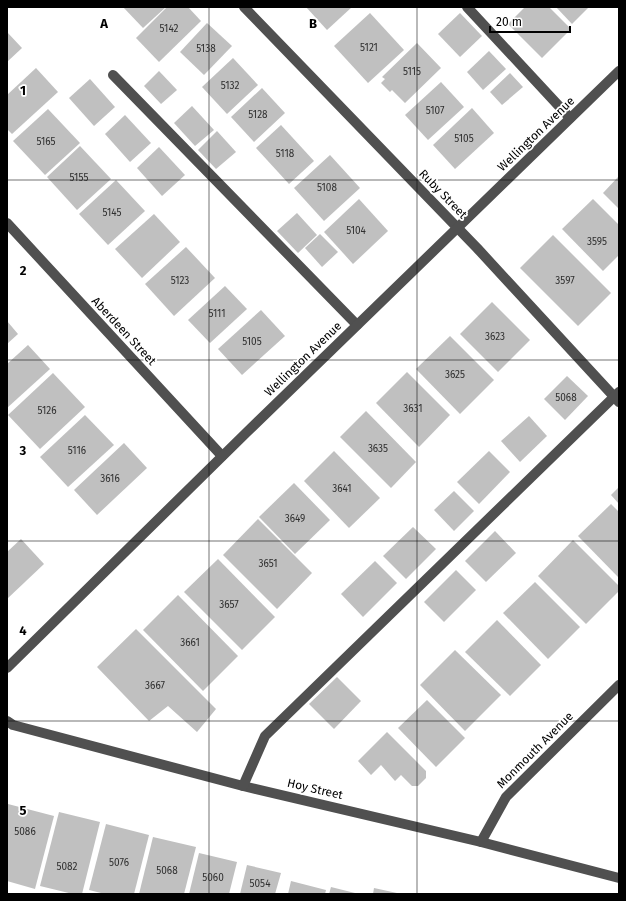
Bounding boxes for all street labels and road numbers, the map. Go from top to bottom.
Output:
street label: Wellington Avenue [495,94,577,174]
street label: Ruby Street [416,166,470,222]
street label: Aberdeen Street [89,294,160,368]
street label: Wellington Avenue [262,319,344,399]
street label: Monmouth Avenue [494,709,576,791]
street label: Hoy Street [286,776,345,802]

